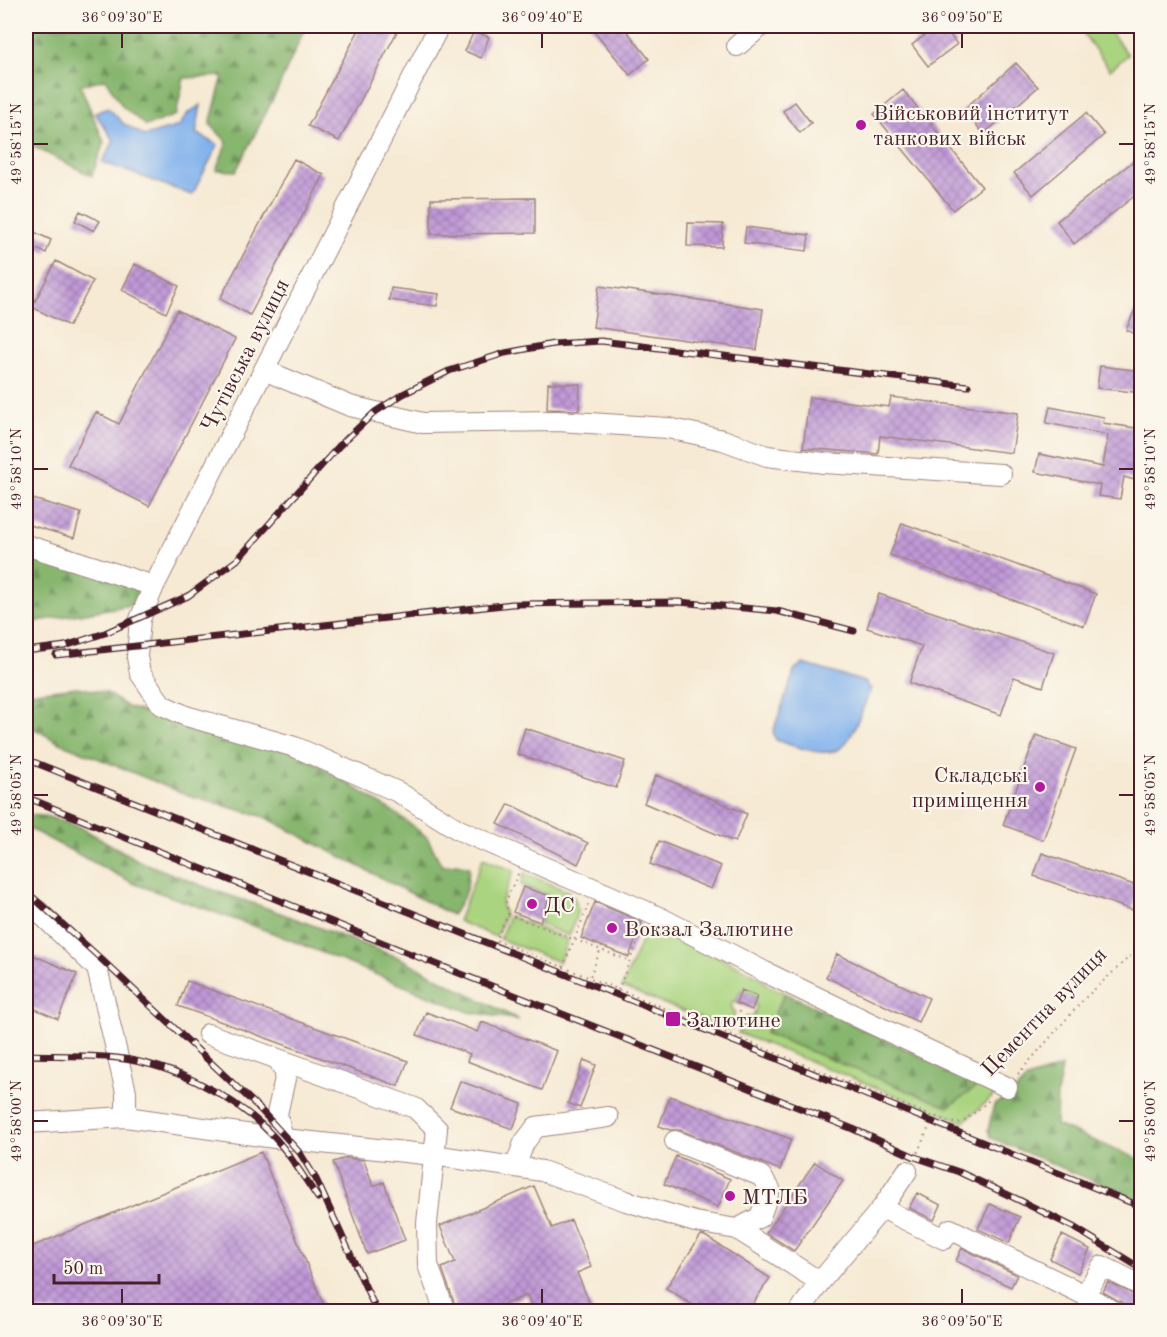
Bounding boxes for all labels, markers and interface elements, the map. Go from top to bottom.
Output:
text: 36°09'30"E [82,11,162,26]
text: 36°09'40"E [502,11,582,26]
text: 36°09'50"E [922,11,1002,26]
text: 49°58'15"N [10,103,25,185]
place label: Військовий інститут танкових військ [873,103,1069,150]
text: 49°58'15"N [1144,103,1159,185]
marker: Військовий інститут танкових військ [854,118,868,132]
street label: Чутівська вулиця [198,276,294,436]
text: 49°58'10"N [10,428,25,510]
text: 49°58'10"N [1144,428,1159,510]
text: 49°58'05"N [10,754,25,836]
text: 49°58'05"N [1144,754,1159,836]
place label: Складські приміщення [912,765,1028,812]
marker: Складські приміщення [1033,780,1047,794]
place label: ДС [544,895,575,917]
marker: ДС [525,897,539,911]
place label: Вокзал Залютине [624,919,794,941]
marker: Вокзал Залютине [605,921,619,935]
street label: Цементна вулиця [978,944,1111,1081]
marker: Залютине [664,1010,682,1028]
place label: Залютине [686,1010,781,1032]
text: 49°58'00"N [10,1080,25,1162]
text: 49°58'00"N [1144,1080,1159,1162]
place label: МТЛБ [742,1187,808,1209]
marker: МТЛБ [723,1189,737,1203]
scale bar [54,1247,159,1285]
text: 50 m [63,1260,103,1278]
text: 36°09'30"E [82,1315,162,1330]
text: 36°09'40"E [502,1315,582,1330]
text: 36°09'50"E [922,1315,1002,1330]

